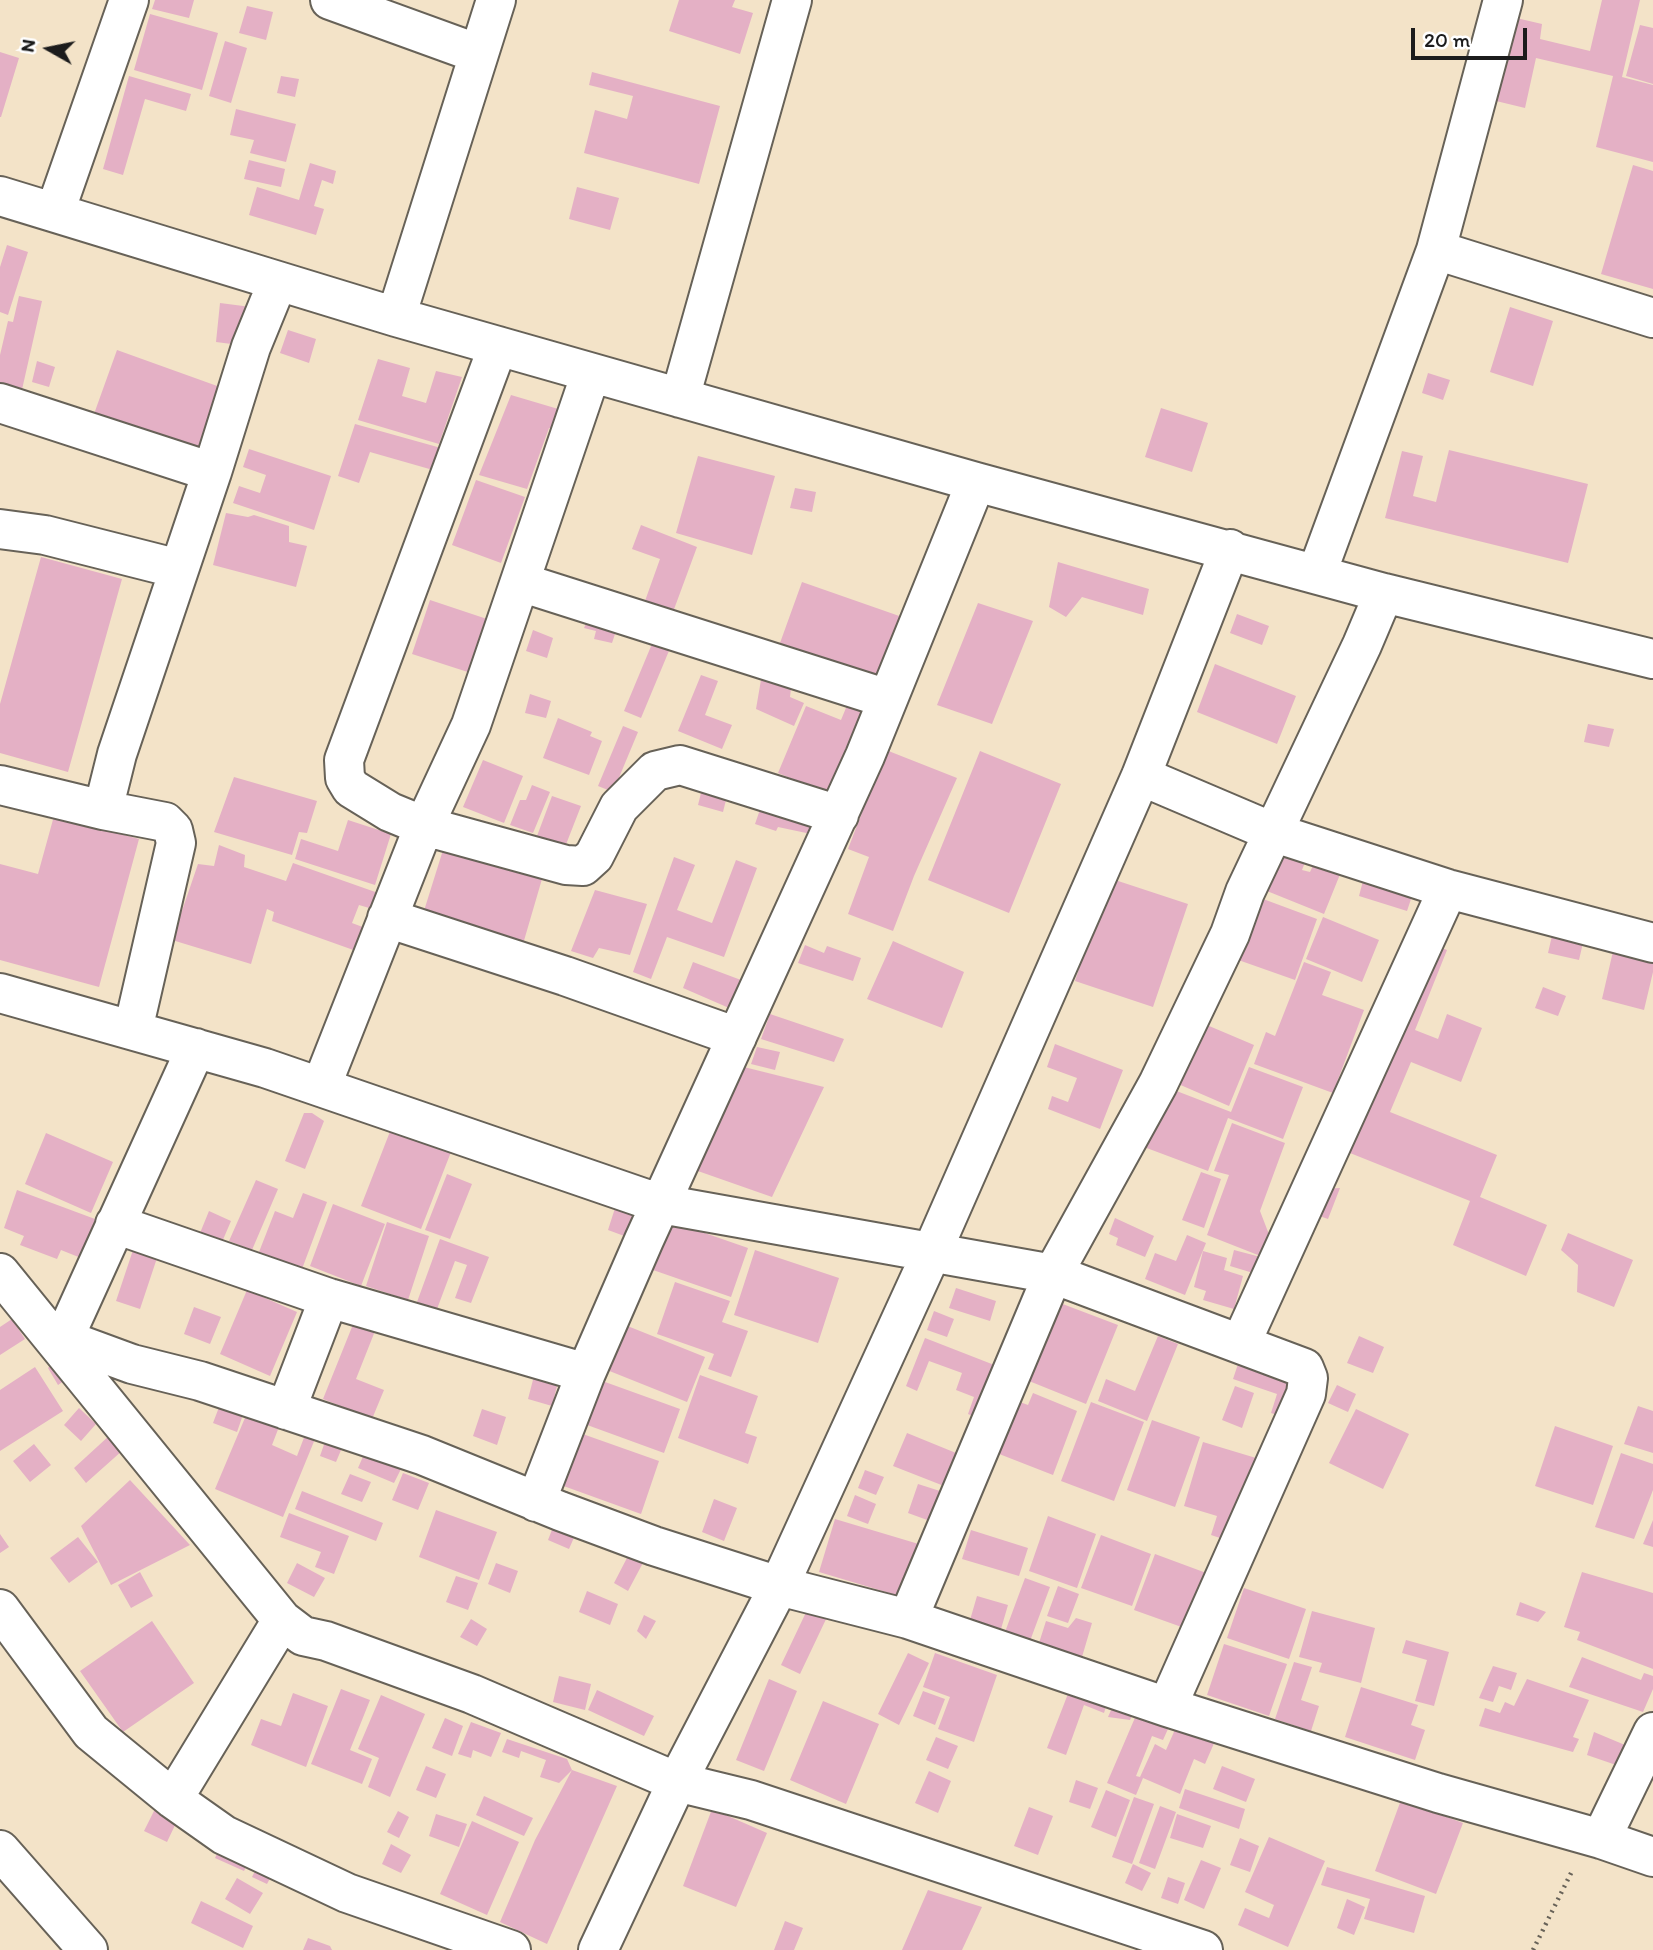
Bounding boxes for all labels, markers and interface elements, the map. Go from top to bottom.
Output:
north arrow [14,14,84,84]
scale bar [1415,14,1530,58]
text: 20 m [1424,27,1470,52]
text: N [15,38,40,54]

